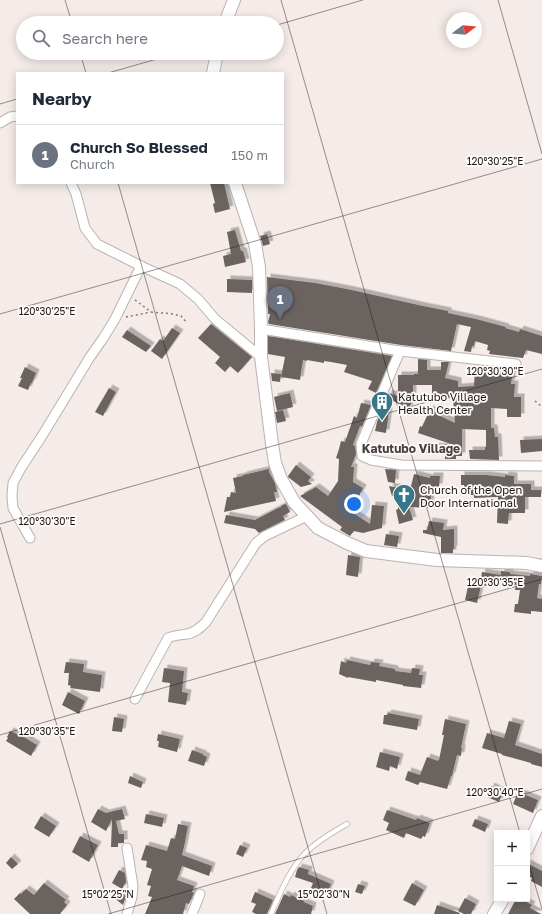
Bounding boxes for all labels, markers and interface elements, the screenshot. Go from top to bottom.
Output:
north arrow [446,12,482,48]
search box [16,16,284,60]
icon: search [30,27,52,49]
text: Search here [62,29,148,47]
text: Nearby [32,88,92,109]
text: Church So Blessed [70,138,208,156]
text: 1 [42,147,48,163]
text: 150 m [231,147,268,163]
text: 120°30'25"E [467,155,523,167]
text: Church [70,156,115,172]
pin: 1 [267,286,293,319]
text: 120°30'25"E [19,305,75,317]
text: 120°30'30"E [466,365,524,377]
building icon: Katutubo Village Health Center [369,389,395,422]
place label: Katutubo Village Health Center [398,390,487,416]
district label: Katutubo Village [362,441,460,456]
church icon: Church of the Open Door International [391,482,417,515]
place label: Church of the Open Door International [420,483,522,509]
your location [344,494,364,514]
text: 120°30'30"E [18,515,76,527]
text: 120°30'35"E [467,576,523,588]
text: 120°30'35"E [19,725,75,737]
text: 120°30'40"E [466,786,524,798]
map controls [494,830,530,902]
button: + [494,830,530,866]
button: − [494,866,530,902]
text: 15°02'25"N [82,888,134,900]
text: 15°02'30"N [298,888,350,900]

